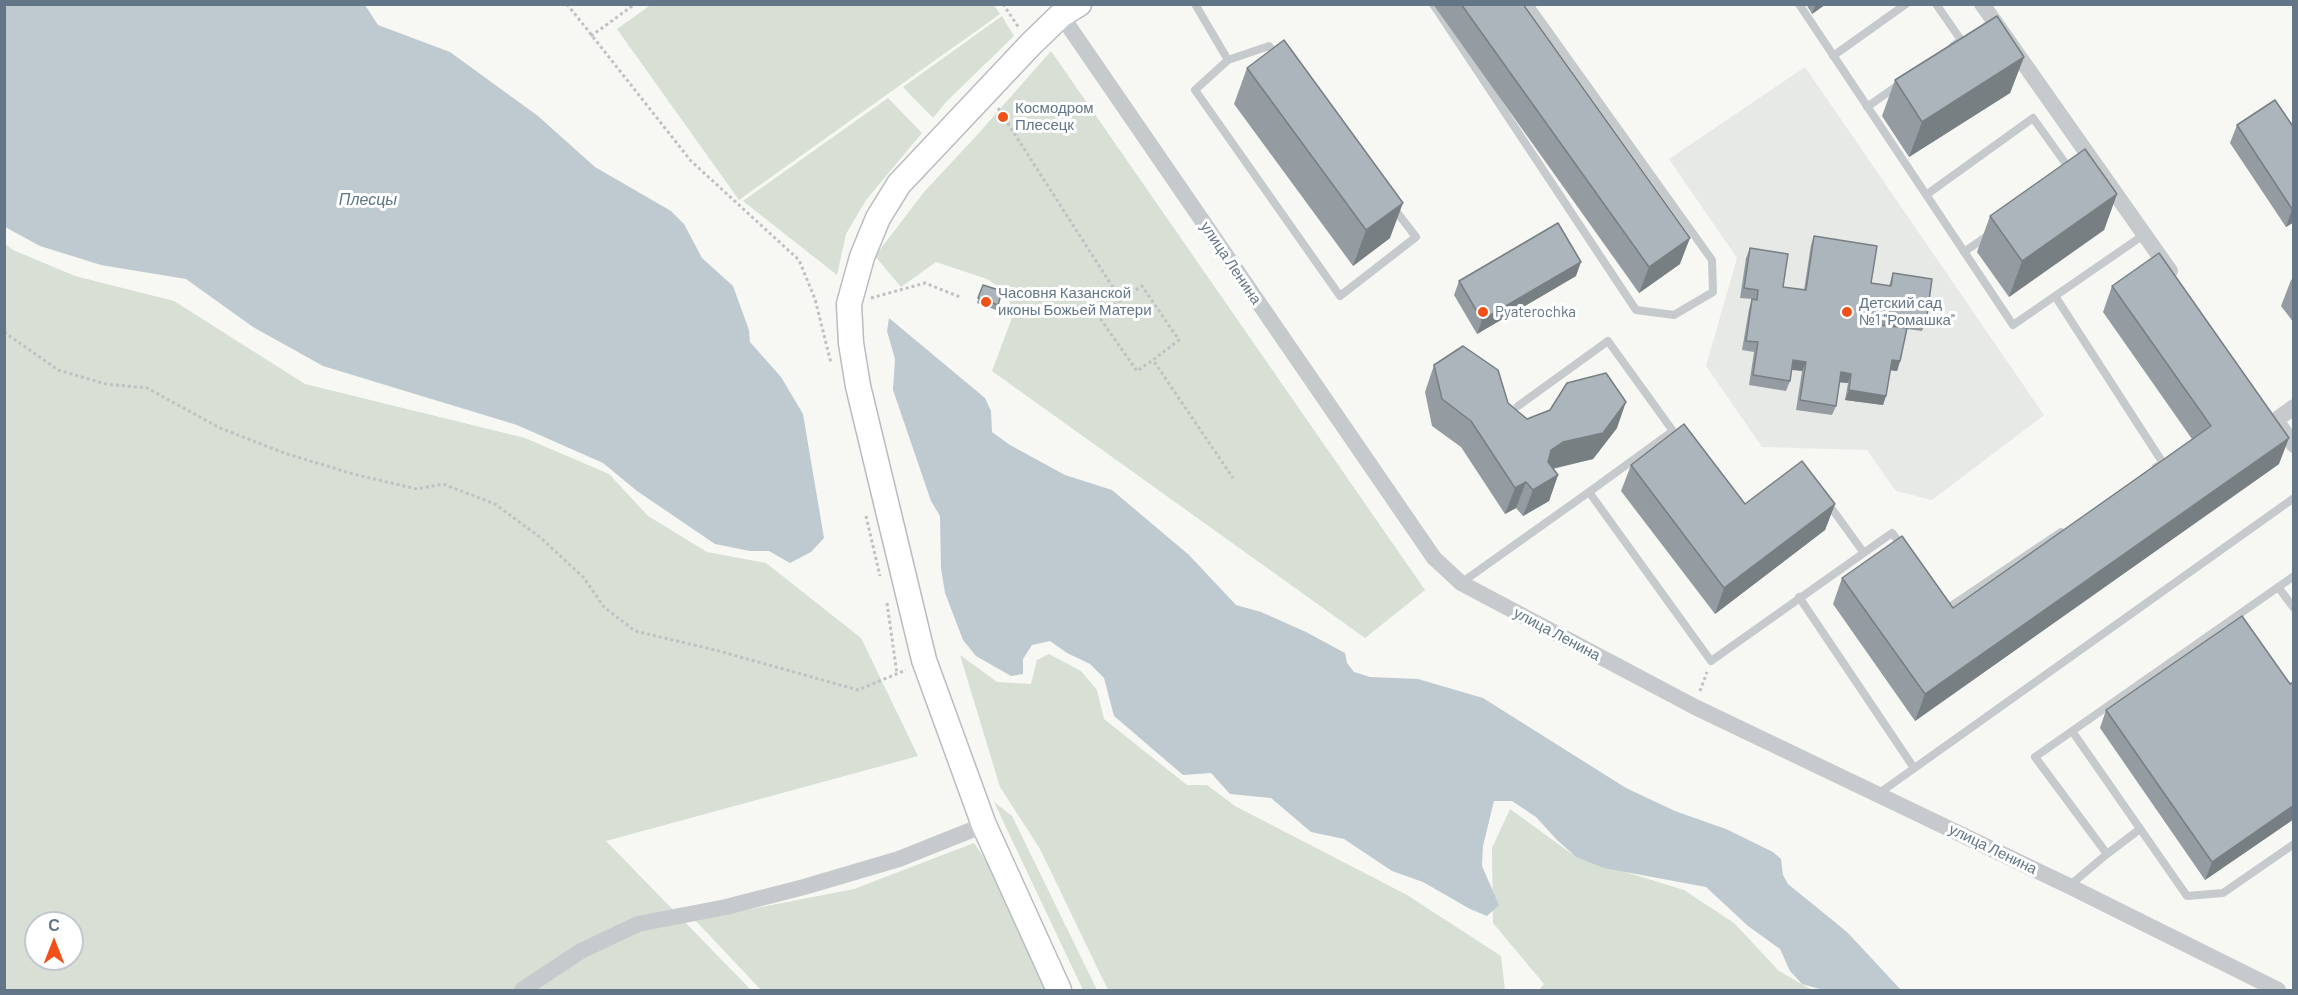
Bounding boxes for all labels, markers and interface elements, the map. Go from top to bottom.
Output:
place label: Космодром Плесецк [1015,99,1094,134]
marker: Космодром Плесецк [996,110,1010,124]
water label: Плесцы [339,190,397,210]
street label: улица Ленина [1197,218,1265,308]
place label: Часовня Казанской иконы Божьей Матери [998,284,1152,319]
place label: Детский сад №1 "Ромашка" [1859,294,1955,329]
marker: Часовня Казанской иконы Божьей Матери [979,295,993,309]
place label: Pyaterochka [1495,303,1576,321]
marker: Pyaterochka [1476,305,1490,319]
marker: Детский сад №1 "Ромашка" [1840,305,1854,319]
street label: улица Ленина [1511,604,1603,664]
street label: улица Ленина [1946,820,2040,878]
north arrow [24,911,84,971]
text: С [48,915,60,934]

